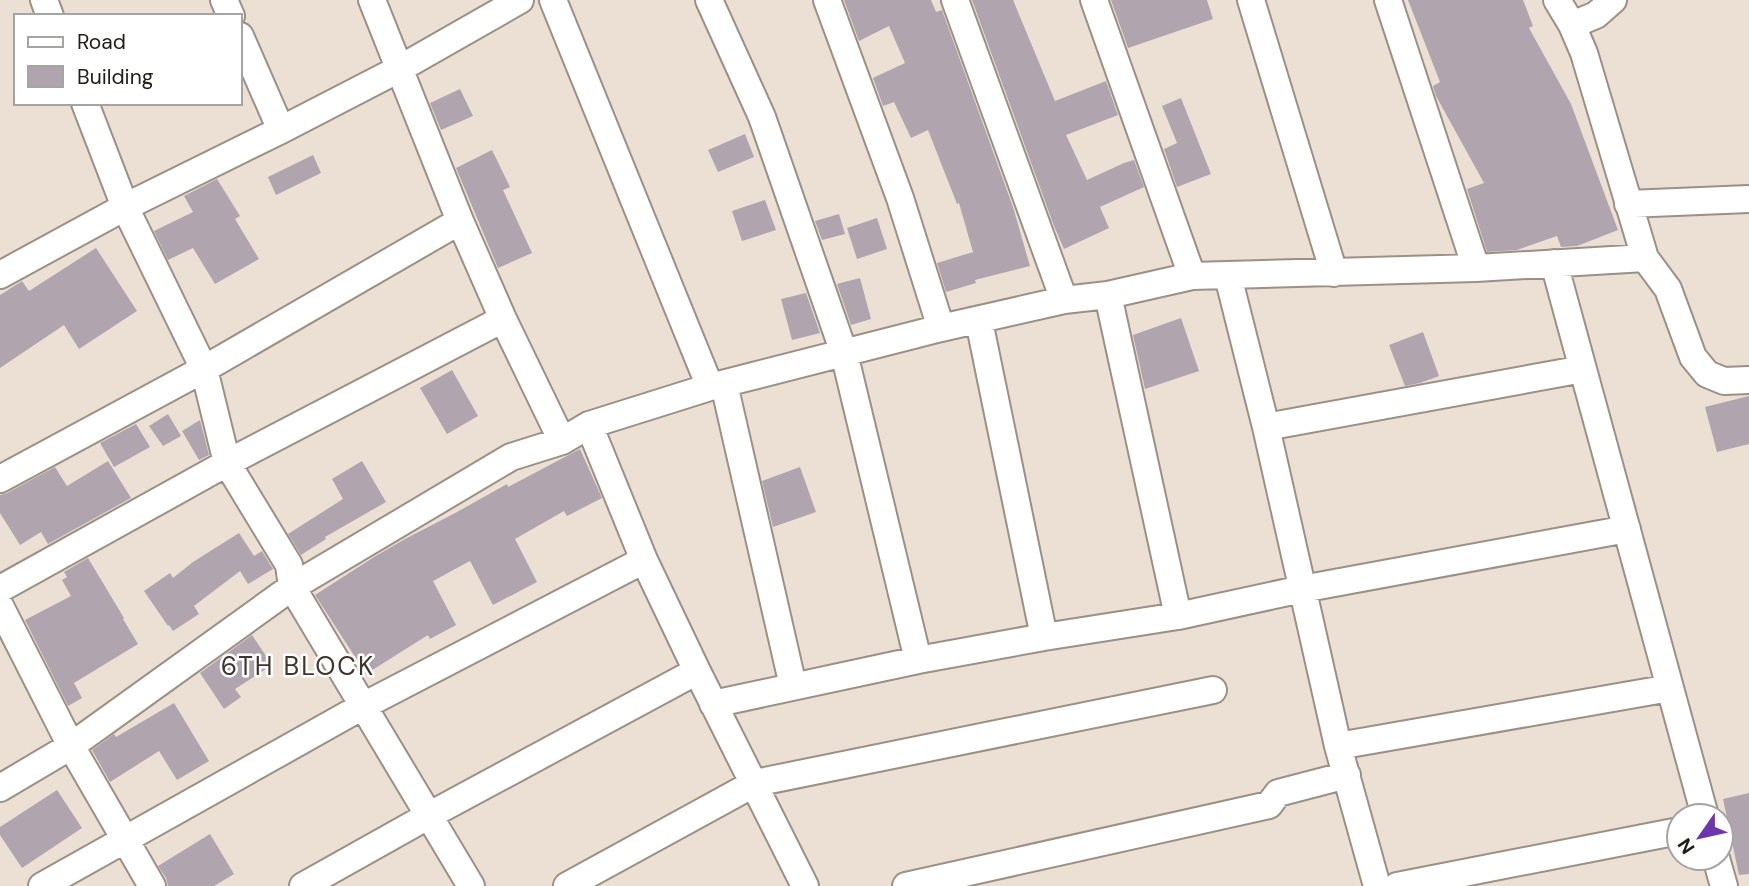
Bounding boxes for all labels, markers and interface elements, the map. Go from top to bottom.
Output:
legend [14,14,242,105]
text: Road [77,28,126,56]
text: Building [77,63,154,91]
district label: 6TH BLOCK [221,649,375,683]
north arrow [1665,802,1735,872]
text: N [1672,833,1701,859]

